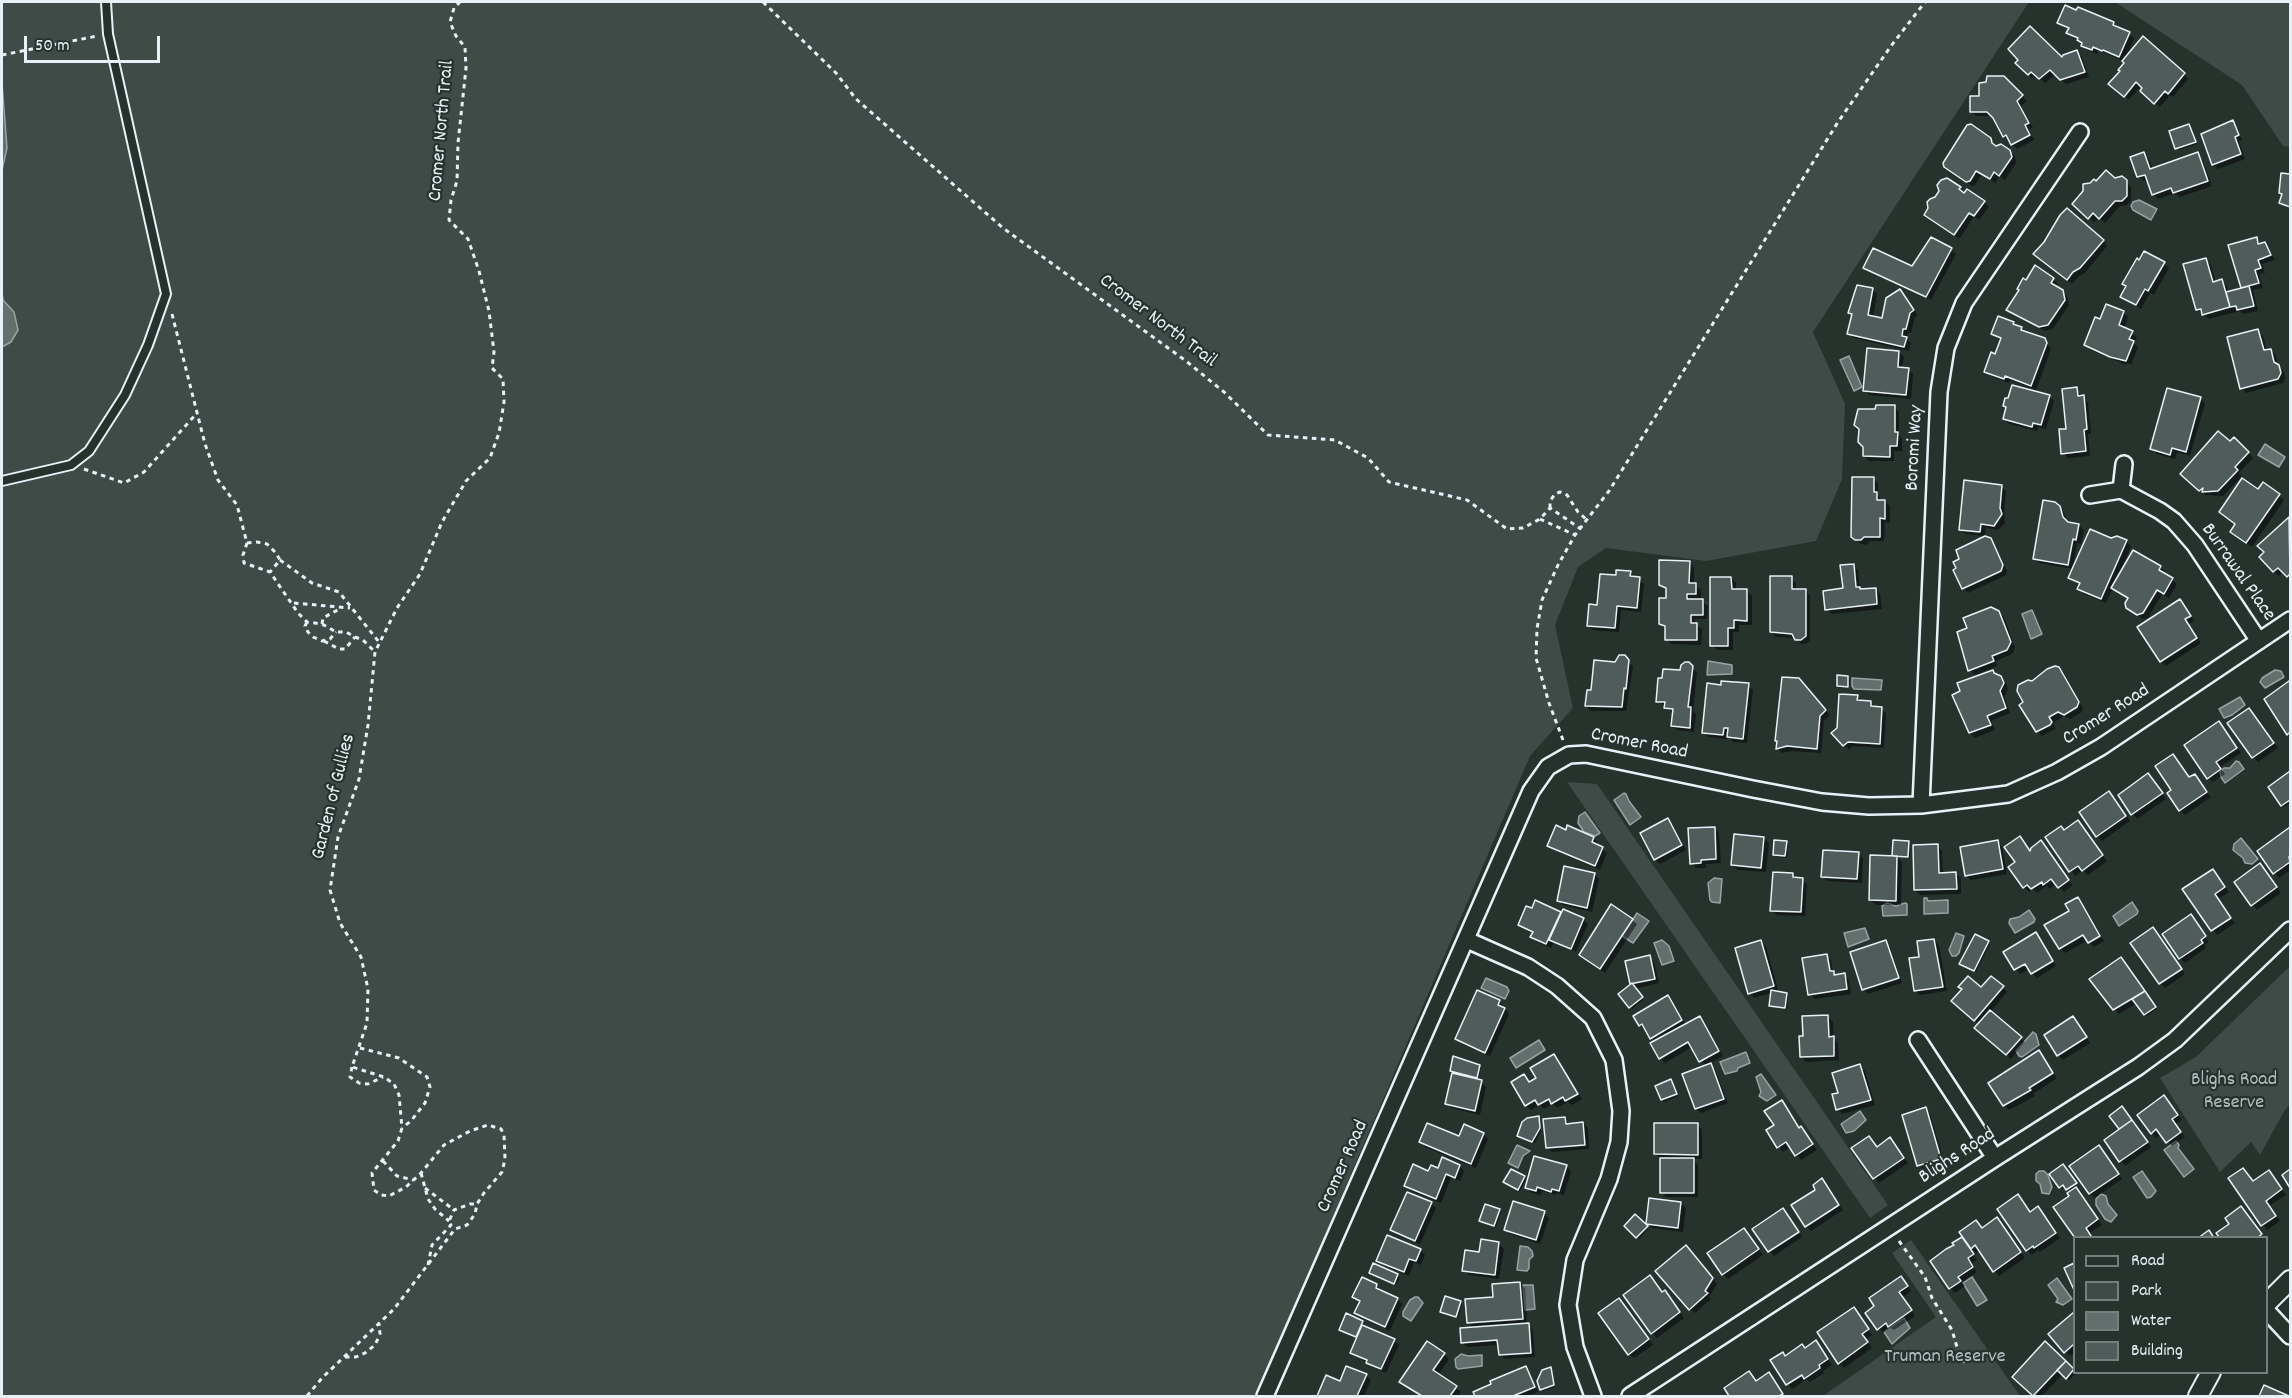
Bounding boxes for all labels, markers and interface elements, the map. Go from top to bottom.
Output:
scale bar [27,24,164,62]
text: 50 m [35,34,70,59]
street label: Cromer North Trail [425,60,461,202]
street label: Cromer North Trail [1093,270,1221,374]
street label: Boromi Way [1902,405,1930,491]
street label: Burrawal Place [2194,519,2280,627]
street label: Cromer Road [2059,680,2155,752]
street label: Cromer Road [1589,724,1689,766]
street label: Garden of Gullies [308,732,362,862]
park label: Blighs Road Reserve [2191,1069,2277,1116]
street label: Cromer Road [1313,1117,1375,1217]
street label: Blighs Road [1915,1123,2001,1191]
legend [2073,1236,2268,1374]
text: Road [2131,1249,2165,1274]
text: Park [2131,1279,2162,1304]
text: Water [2131,1309,2171,1334]
text: Building [2131,1339,2183,1364]
park label: Truman Reserve [1884,1346,2006,1370]

